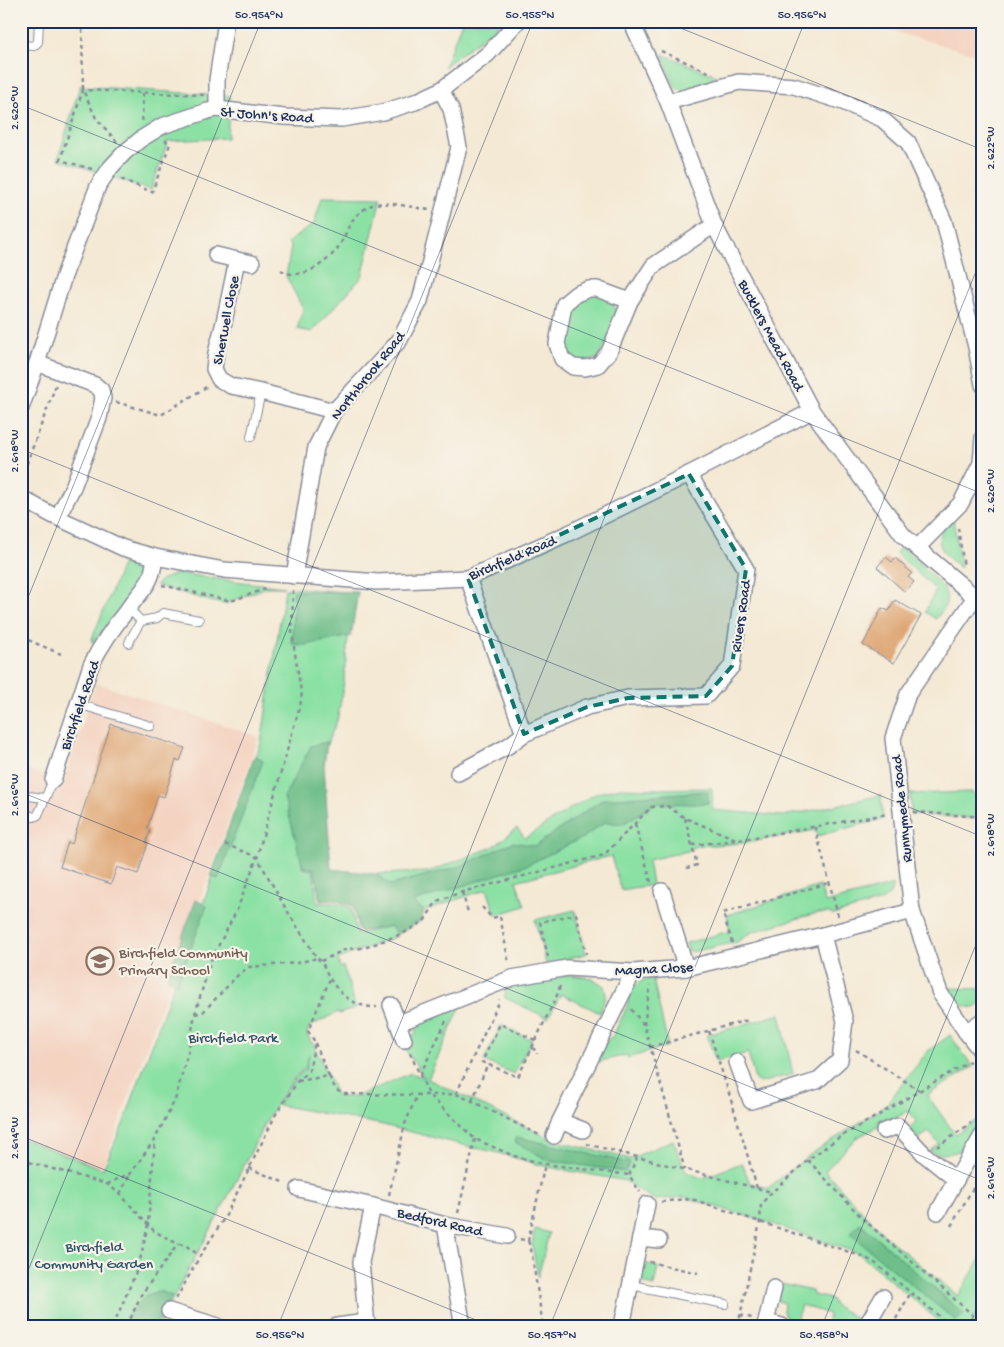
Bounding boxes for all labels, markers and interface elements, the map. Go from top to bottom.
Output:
text: 50.954°N [235,9,283,23]
text: 50.955°N [506,9,555,23]
text: 50.956°N [778,9,826,23]
text: 2.620°W [9,86,23,130]
street label: St John's Road [220,104,315,128]
text: 2.622°W [985,126,999,170]
street label: Sherwell Close [210,274,244,366]
street label: Bucklers Mead Road [733,276,808,396]
street label: Northbrook Road [327,327,411,424]
text: 2.618°W [9,430,23,472]
text: 2.620°W [985,469,999,513]
street label: Birchfield Road [465,532,560,586]
street label: Rivers Road [728,578,756,653]
street label: Birchfield Road [57,657,105,754]
street label: Runnymede Road [888,753,918,863]
text: 2.616°W [9,774,23,816]
text: 2.618°W [985,814,999,856]
place label: Birchfield Community Primary School [118,945,248,980]
school or university icon: Birchfield Community Primary School [85,946,115,976]
street label: Magna Close [614,959,694,981]
park label: Birchfield Park [187,1030,279,1048]
text: 2.614°W [9,1117,23,1159]
text: 2.616°W [985,1157,999,1199]
street label: Bedford Road [394,1204,485,1242]
park label: Birchfield Community Garden [35,1239,153,1274]
text: 50.956°N [256,1329,304,1343]
text: 50.957°N [528,1329,577,1343]
text: 50.958°N [799,1329,849,1343]

